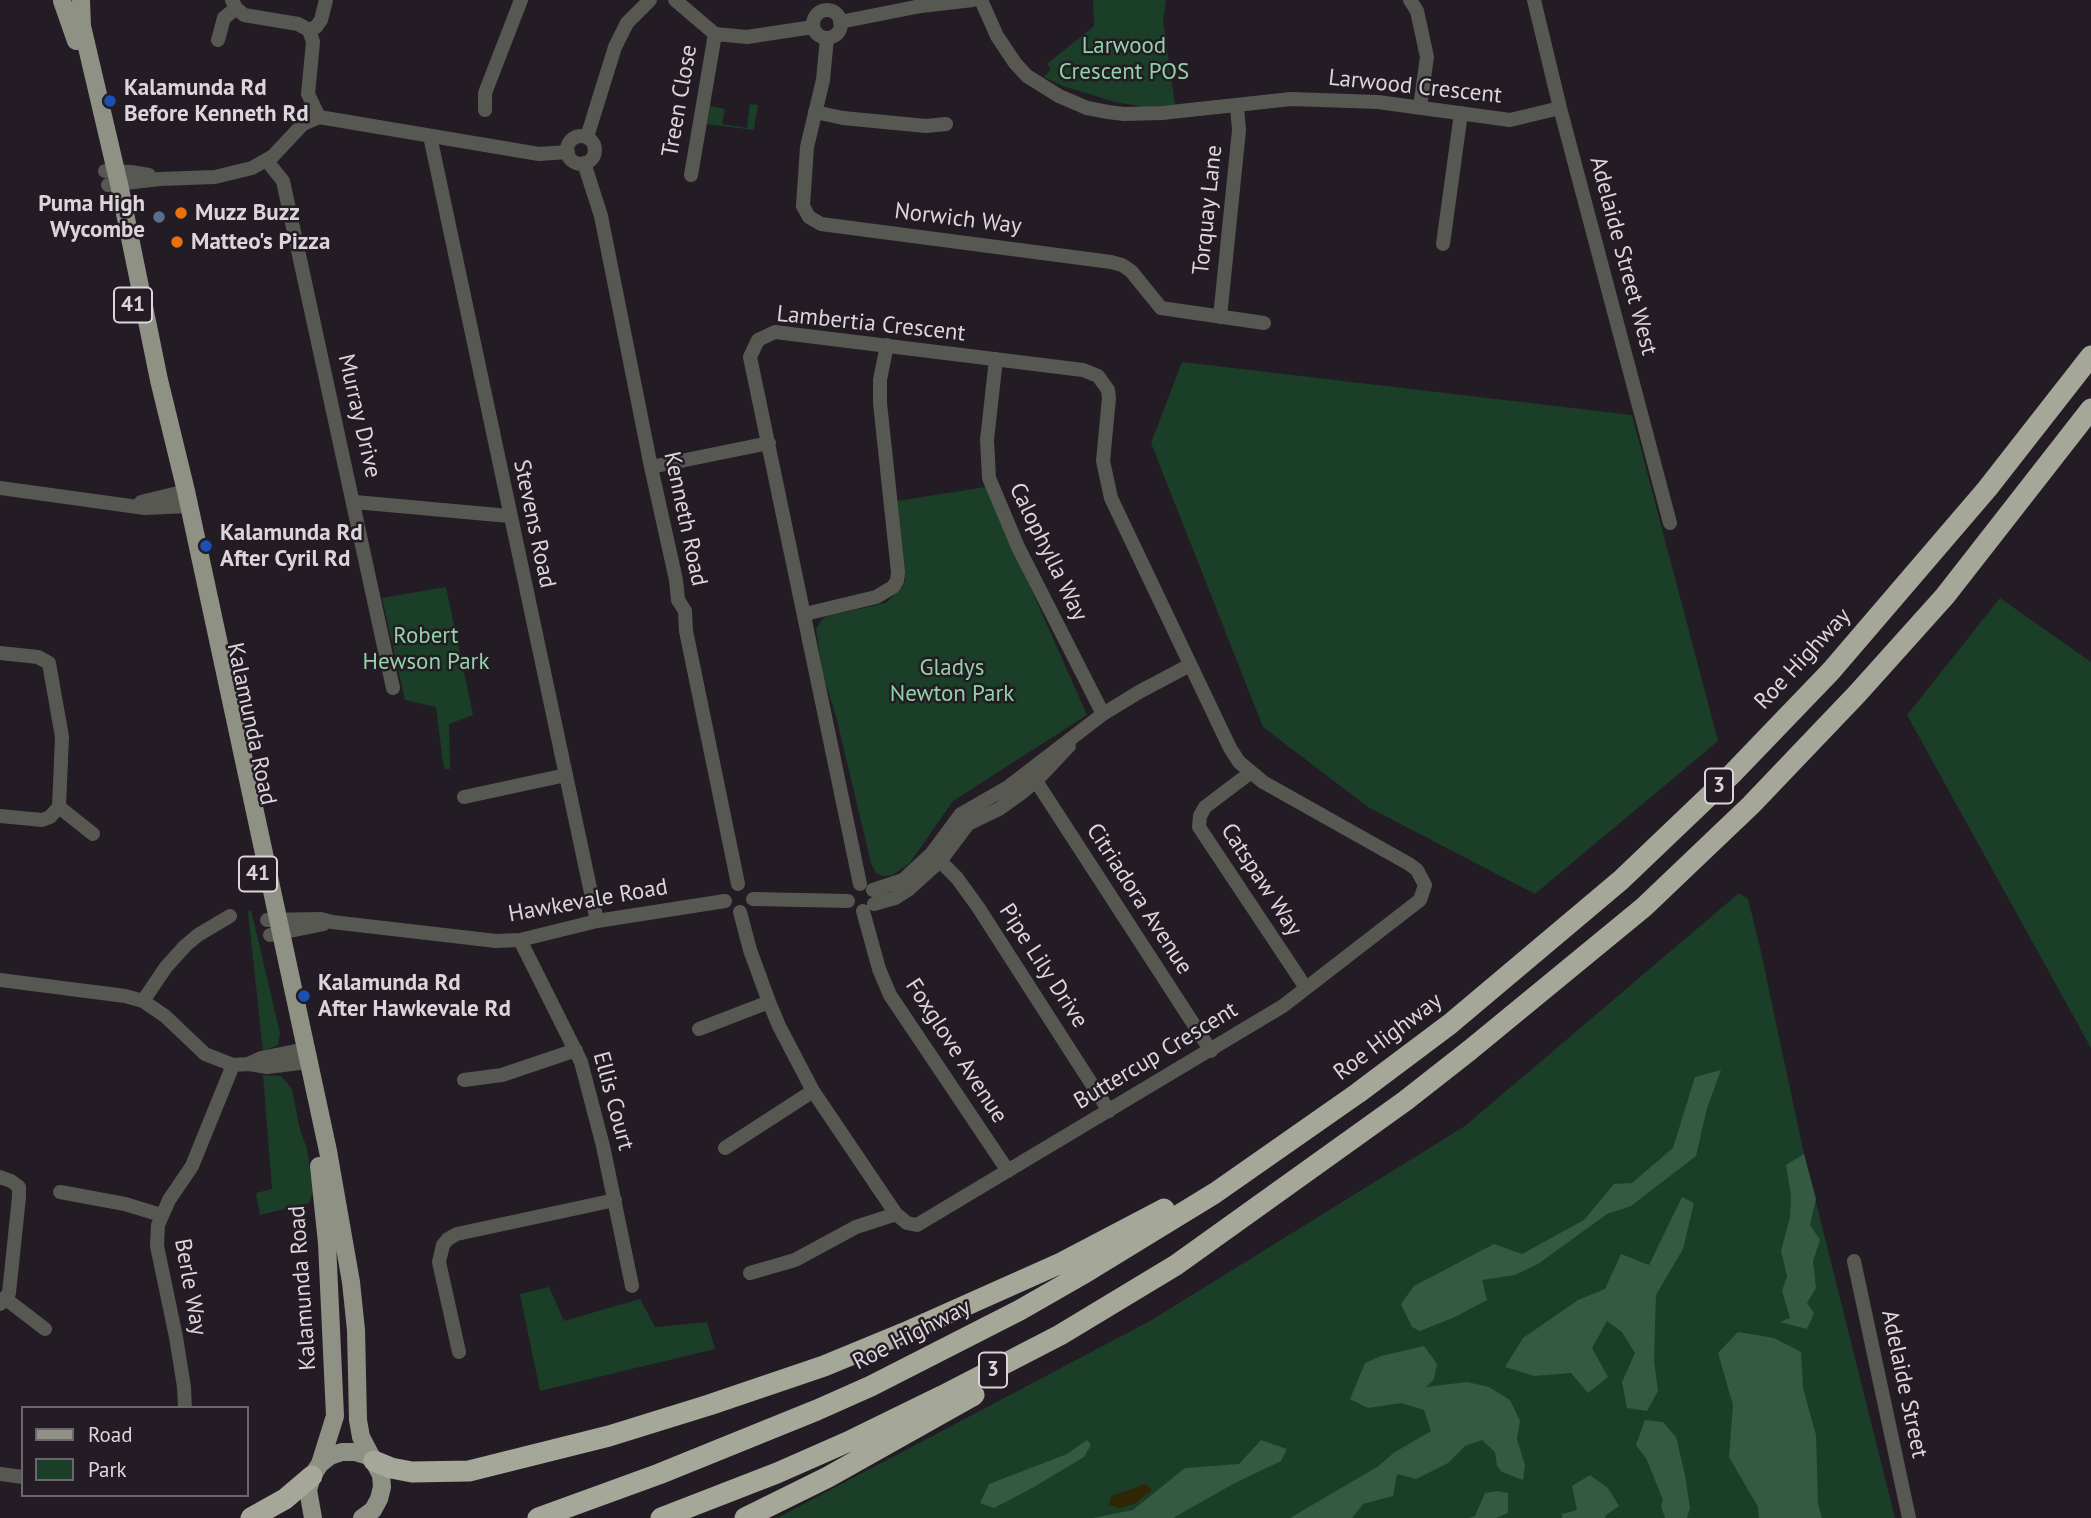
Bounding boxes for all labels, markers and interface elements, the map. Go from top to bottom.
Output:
park label: Larwood Crescent POS [1059,32,1189,86]
street label: Treen Close [657,43,703,159]
street label: Larwood Crescent [1327,64,1503,110]
place label: Kalamunda Rd Before Kenneth Rd [124,74,309,128]
marker: Kalamunda Rd Before Kenneth Rd [102,93,118,109]
street label: Torquay Lane [1187,144,1229,276]
street label: Adelaide Street West [1583,154,1663,358]
place label: Puma High Wycombe [38,190,145,244]
street label: Norwich Way [893,198,1023,240]
place label: Muzz Buzz [195,199,300,227]
marker: Muzz Buzz [173,205,189,221]
marker: Puma High Wycombe [151,209,167,225]
place label: Matteo's Pizza [191,228,330,256]
marker: Matteo's Pizza [169,234,185,250]
road number: 41 [114,288,152,322]
street label: Lambertia Crescent [775,300,967,348]
street label: Murray Drive [331,351,387,481]
street label: Kenneth Road [657,449,713,589]
street label: Stevens Road [507,457,561,591]
street label: Calophylla Way [1003,478,1093,626]
place label: Kalamunda Rd After Cyril Rd [220,519,363,573]
marker: Kalamunda Rd After Cyril Rd [198,538,214,554]
street label: Roe Highway [1749,603,1857,715]
park label: Robert Hewson Park [363,622,489,676]
street label: Kalamunda Road [220,640,282,808]
park label: Gladys Newton Park [890,654,1014,708]
road number: 3 [1705,768,1733,804]
street label: Citriadora Avenue [1080,818,1198,980]
street label: Catspaw Way [1214,818,1308,942]
road number: 41 [239,856,277,892]
street label: Hawkevale Road [506,873,670,929]
street label: Pipe Lily Drive [993,899,1093,1033]
place label: Kalamunda Rd After Hawkevale Rd [318,969,511,1023]
street label: Foxglove Avenue [899,974,1013,1128]
street label: Roe Highway [1328,987,1448,1087]
marker: Kalamunda Rd After Hawkevale Rd [296,988,312,1004]
street label: Buttercup Crescent [1069,996,1243,1116]
street label: Ellis Court [587,1049,639,1153]
street label: Kalamunda Road [283,1205,323,1371]
street label: Berle Way [168,1236,212,1338]
street label: Roe Highway [849,1294,975,1376]
street label: Adelaide Street [1875,1307,1933,1461]
road number: 3 [979,1352,1007,1388]
legend [21,1406,248,1497]
text: Road [88,1421,132,1448]
text: Park [88,1456,127,1483]

